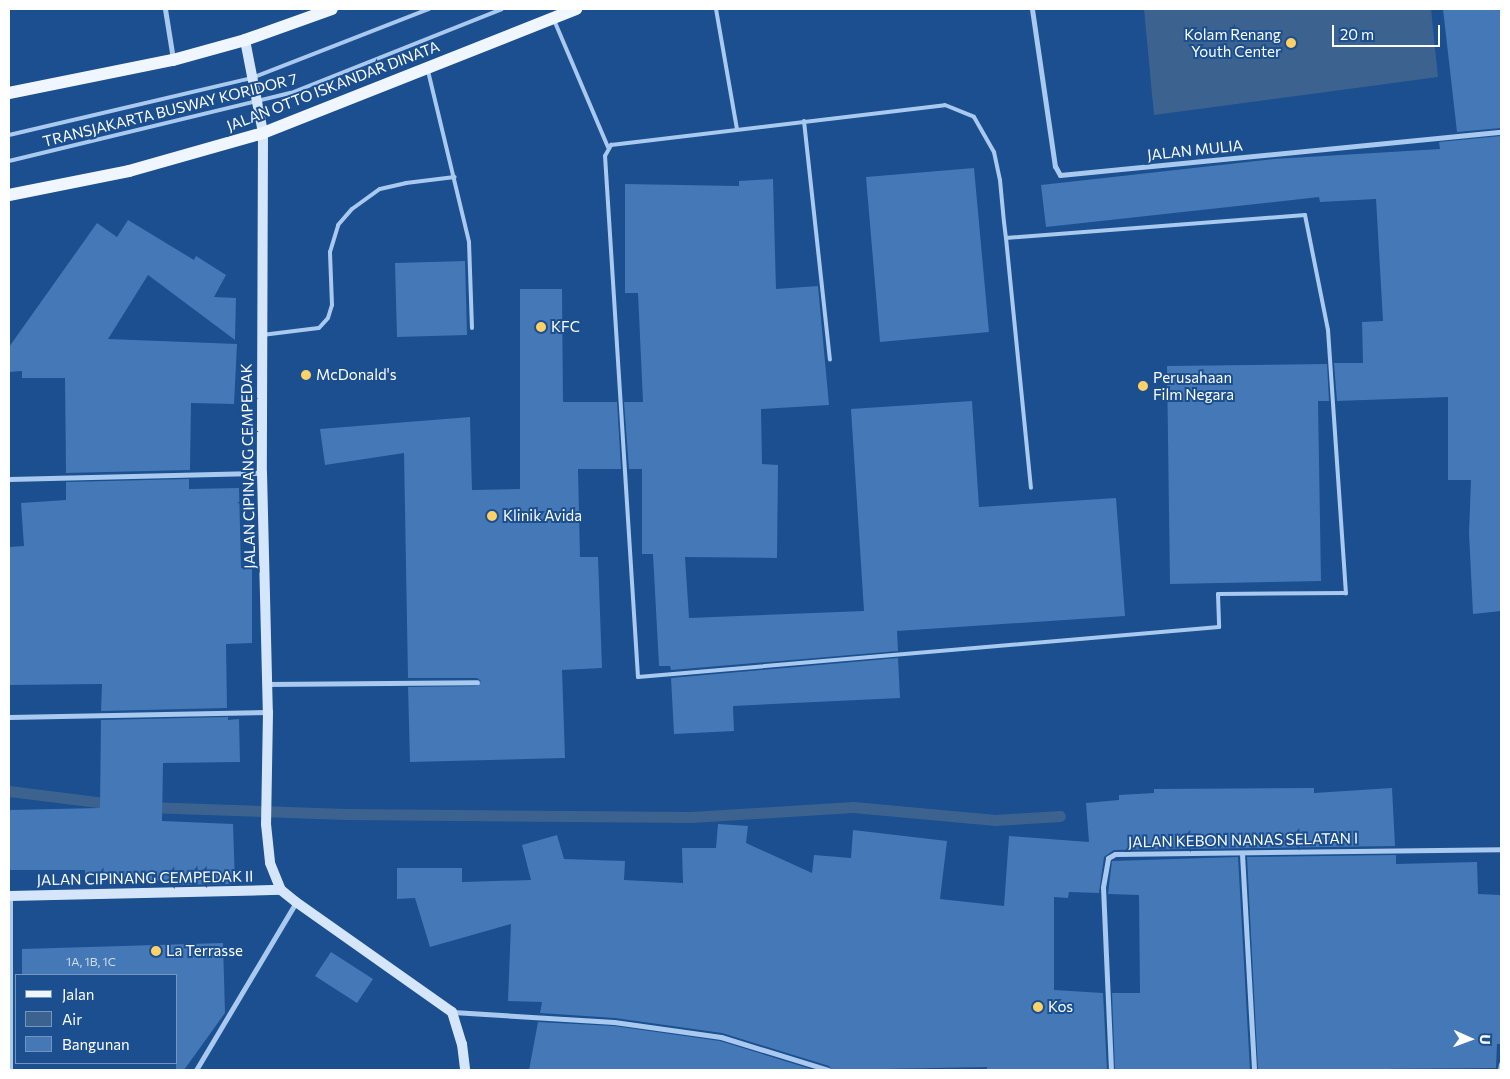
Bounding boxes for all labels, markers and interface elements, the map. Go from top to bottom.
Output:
scale bar [1335,15,1442,47]
place label: Kolam Renang Youth Center [1184,25,1281,60]
text: 20 m [1340,25,1374,43]
street label: JALAN OTTO ISKANDAR DINATA [224,37,442,135]
marker: Kolam Renang Youth Center [1285,37,1297,49]
street label: TRANSJAKARTA BUSWAY KORIDOR 7 [41,70,299,150]
street label: JALAN MULIA [1146,136,1244,164]
place label: KFC [551,318,580,336]
marker: KFC [535,321,547,333]
street label: JALAN CIPINANG CEMPEDAK [237,363,259,569]
place label: McDonald's [316,366,397,384]
place label: Perusahaan Film Negara [1153,368,1234,403]
marker: McDonald's [300,369,312,381]
marker: Perusahaan Film Negara [1137,380,1149,392]
place label: Klinik Avida [503,507,582,525]
marker: Klinik Avida [485,509,499,523]
street label: JALAN KEBON NANAS SELATAN I [1128,829,1358,851]
street label: JALAN CIPINANG CEMPEDAK II [36,867,254,889]
place label: La Terrasse [166,942,243,960]
marker: La Terrasse [150,945,162,957]
house number: 1A, 1B, 1C [66,955,116,969]
legend [15,974,178,1064]
text: Jalan [62,985,94,1003]
place label: Kos [1048,998,1073,1016]
marker: Kos [1032,1001,1044,1013]
text: Air [62,1010,82,1028]
north arrow [1445,1014,1495,1064]
text: U [1477,1034,1494,1045]
text: Bangunan [62,1035,130,1053]

